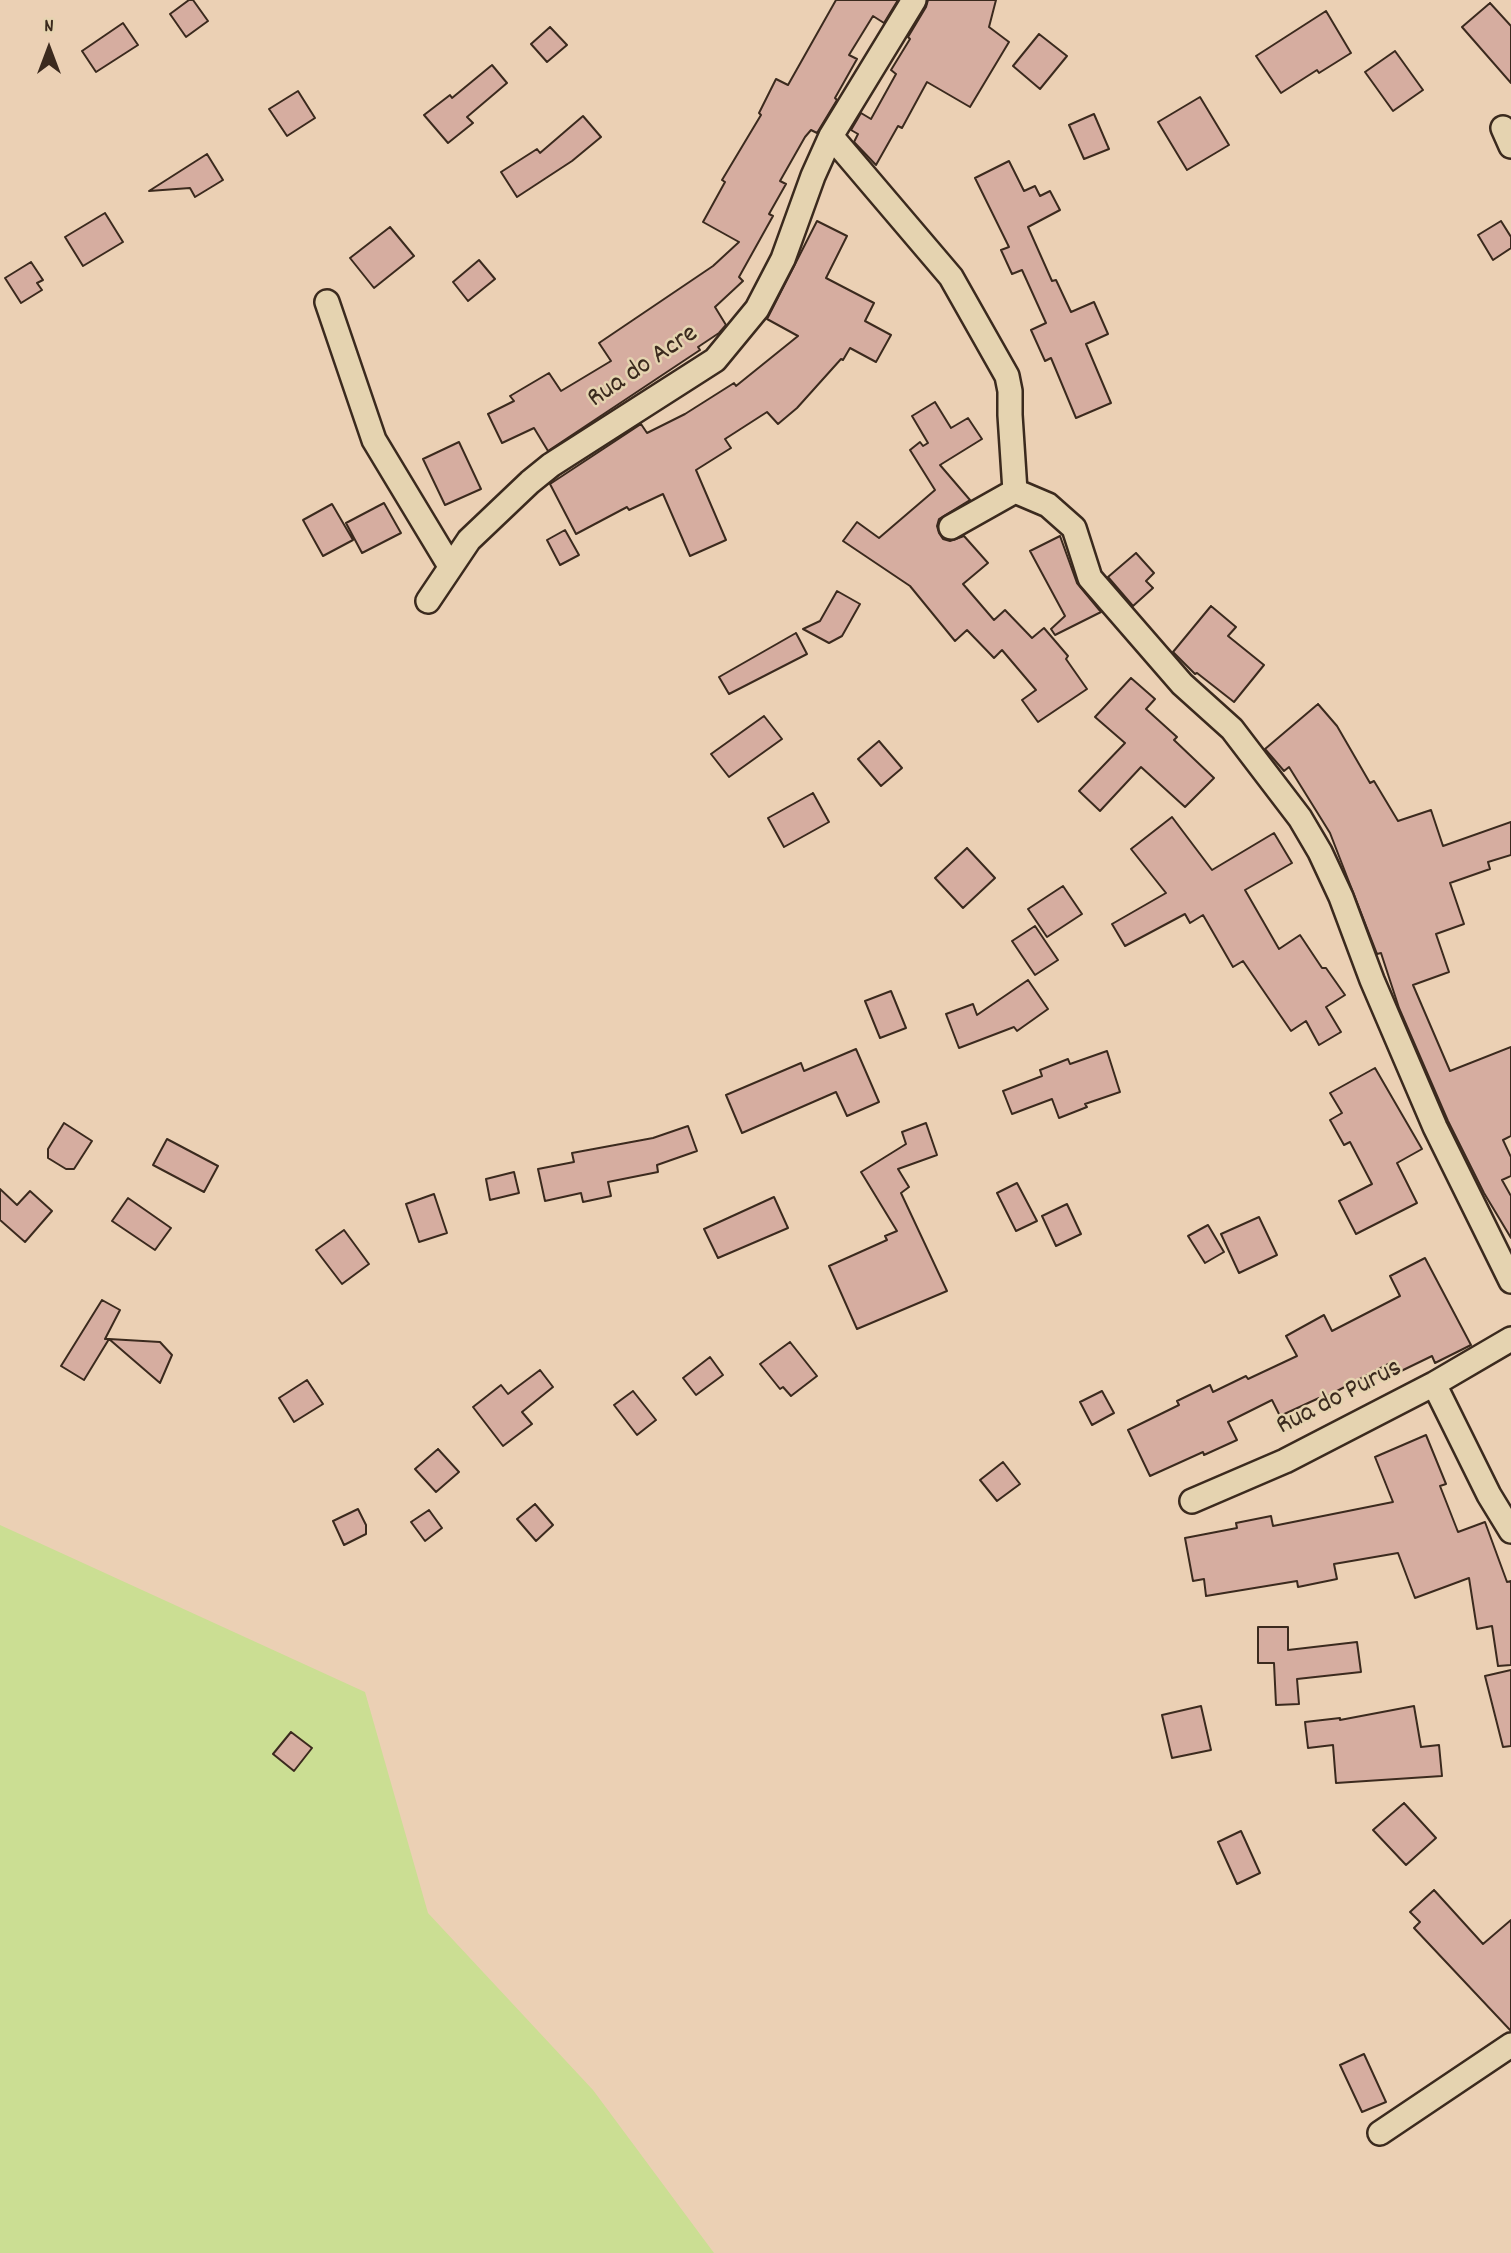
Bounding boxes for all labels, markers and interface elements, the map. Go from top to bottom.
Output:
north arrow [14,14,84,84]
text: N [44,14,54,41]
street label: Rua do Acre [582,319,706,417]
street label: Rua do Purus [1272,1353,1408,1445]

